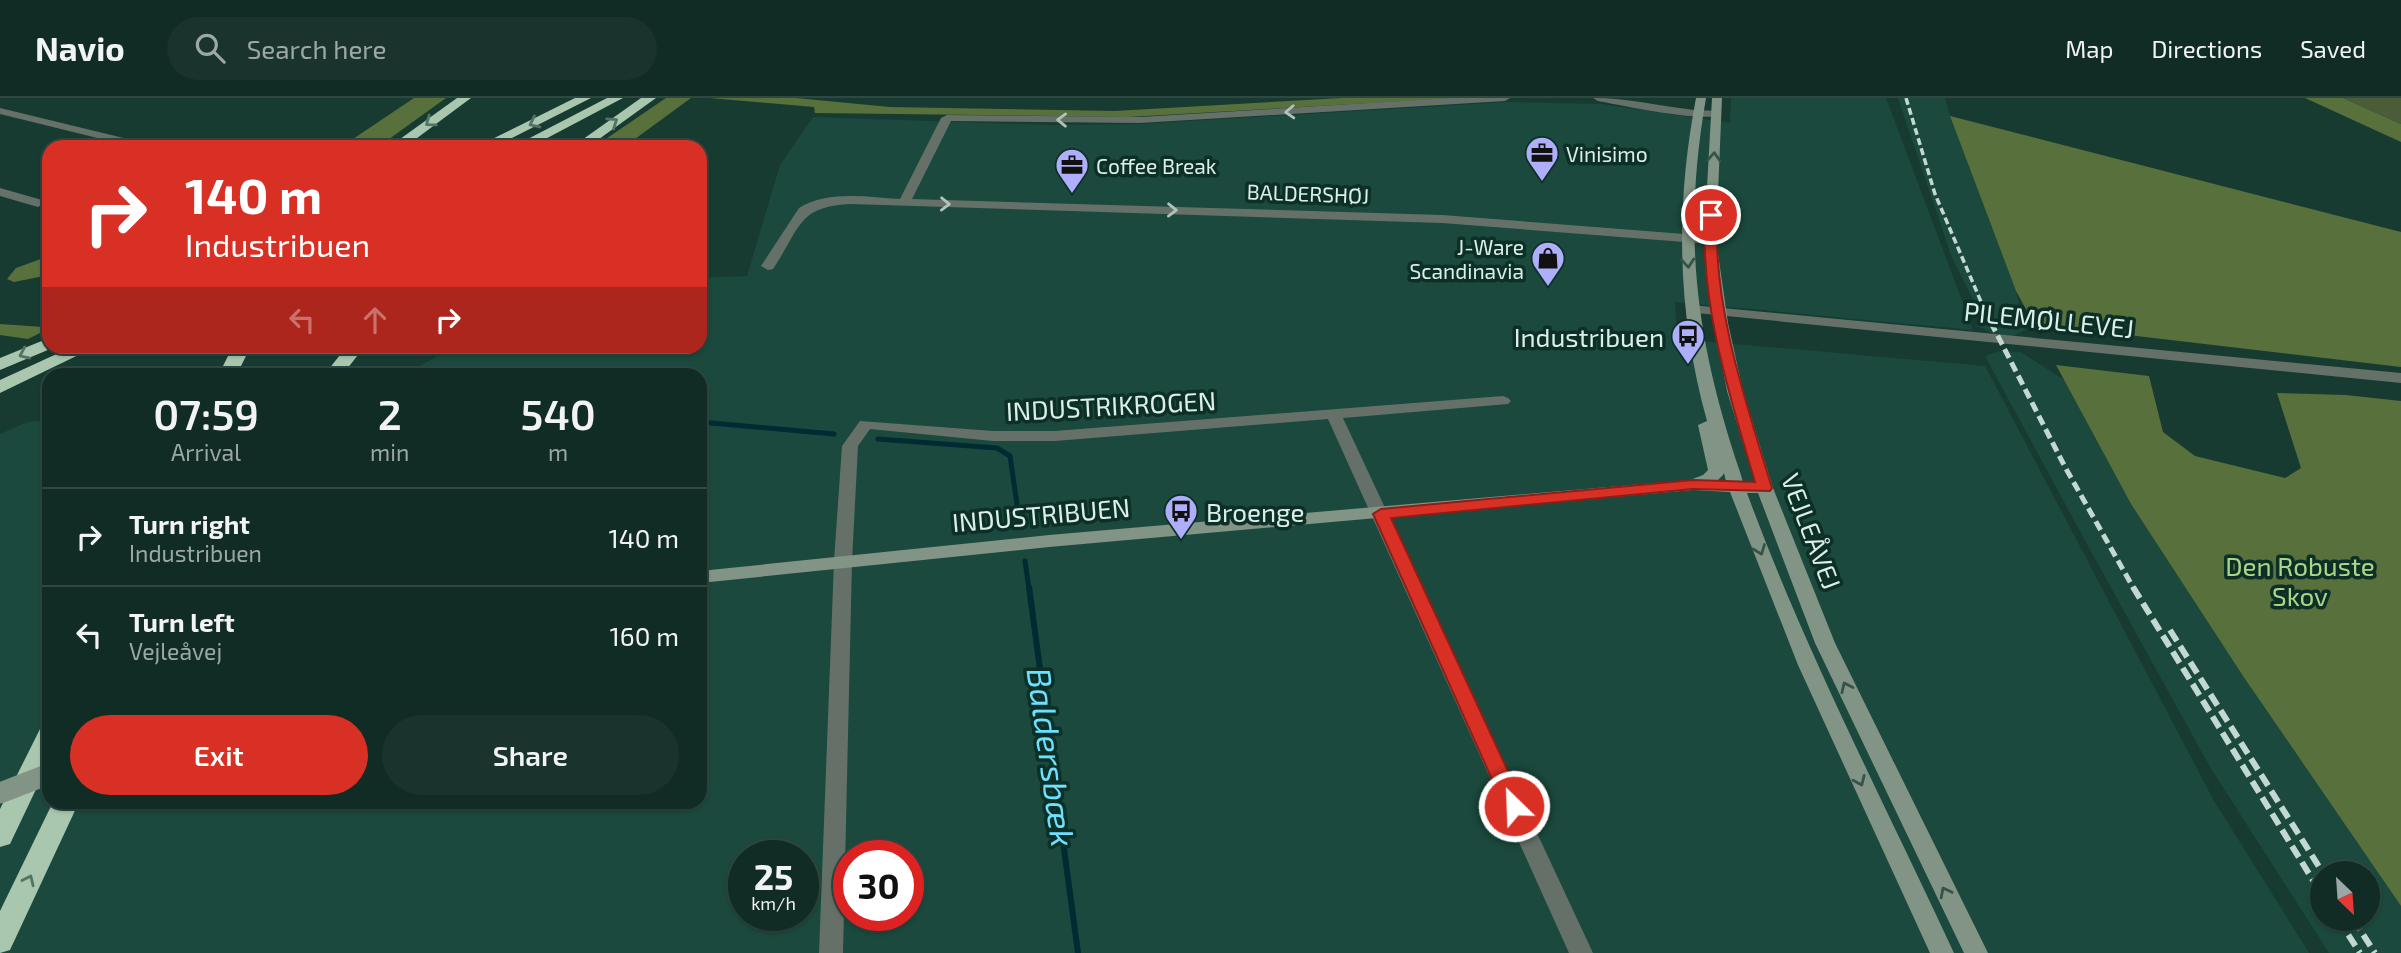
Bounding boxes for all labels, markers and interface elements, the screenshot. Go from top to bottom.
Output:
search box [167,17,657,80]
text: Navio [35,28,125,68]
icon: search [191,29,229,67]
text: Search here [247,33,386,64]
text: Map [2065,34,2113,63]
text: Directions [2151,34,2262,63]
text: Saved [2300,34,2366,63]
one-way arrow [1284,104,1295,119]
one-way arrow [1057,112,1067,128]
one-way arrow [425,114,438,126]
one-way arrow [529,114,541,128]
one-way arrow [606,117,619,130]
office icon: Vinisimo [1523,134,1561,183]
place label: Vinisimo [1566,141,1648,166]
office icon: Coffee Break [1053,146,1091,195]
one-way arrow [1706,151,1721,162]
place label: Coffee Break [1096,153,1217,178]
text: 140 m [185,165,322,224]
icon: right [70,168,161,259]
street label: BALDERSHØJ [1246,178,1370,208]
pin [1681,185,1741,245]
one-way arrow [939,196,950,211]
icon: arrive [1692,196,1730,234]
one-way arrow [1167,202,1178,217]
text: Industribuen [185,225,370,263]
place label: J-Ware Scandinavia [1409,234,1524,283]
shop icon: J-Ware Scandinavia [1529,239,1567,288]
one-way arrow [1680,258,1695,269]
street label: PILEMØLLEVEJ [1963,295,2135,343]
icon: left [283,301,321,339]
icon: ahead [356,301,394,339]
icon: right [429,301,467,339]
bus stop icon: Industribuen [1669,317,1707,366]
place label: Industribuen [1514,321,1664,352]
one-way arrow [19,346,32,360]
street label: INDUSTRIKROGEN [1005,384,1217,426]
text: 07:59 [153,388,259,438]
text: 2 [378,388,402,438]
text: 540 [521,388,596,438]
text: Arrival [171,438,241,466]
text: min [370,438,409,466]
text: m [548,438,568,466]
street label: VEJLEÅVEJ [1776,469,1848,593]
street label: INDUSTRIBUEN [951,491,1131,537]
bus stop icon: Broenge [1162,492,1200,541]
place label: Broenge [1206,496,1304,527]
text: Turn right [129,508,250,539]
icon: right [70,518,108,556]
text: 140 m [608,522,679,553]
text: Industribuen [129,539,262,567]
one-way arrow [1752,543,1766,555]
park label: Den Robuste Skov [2225,550,2375,611]
text: Turn left [129,606,235,637]
icon: left [70,616,108,654]
text: 160 m [610,620,679,651]
text: Vejleåvej [129,637,222,665]
water label: Baldersbæk [1020,665,1084,849]
one-way arrow [1840,682,1854,694]
button: Exit [70,715,368,795]
button: Share [382,715,679,795]
position arrow [1477,769,1551,843]
one-way arrow [1852,774,1866,786]
speed limit sign: 30 [833,840,924,931]
text: 25 [754,855,793,897]
north arrow [2310,861,2380,931]
map controls [2310,861,2380,931]
one-way arrow [21,875,35,887]
one-way arrow [1940,887,1954,899]
text: km/h [751,892,796,914]

